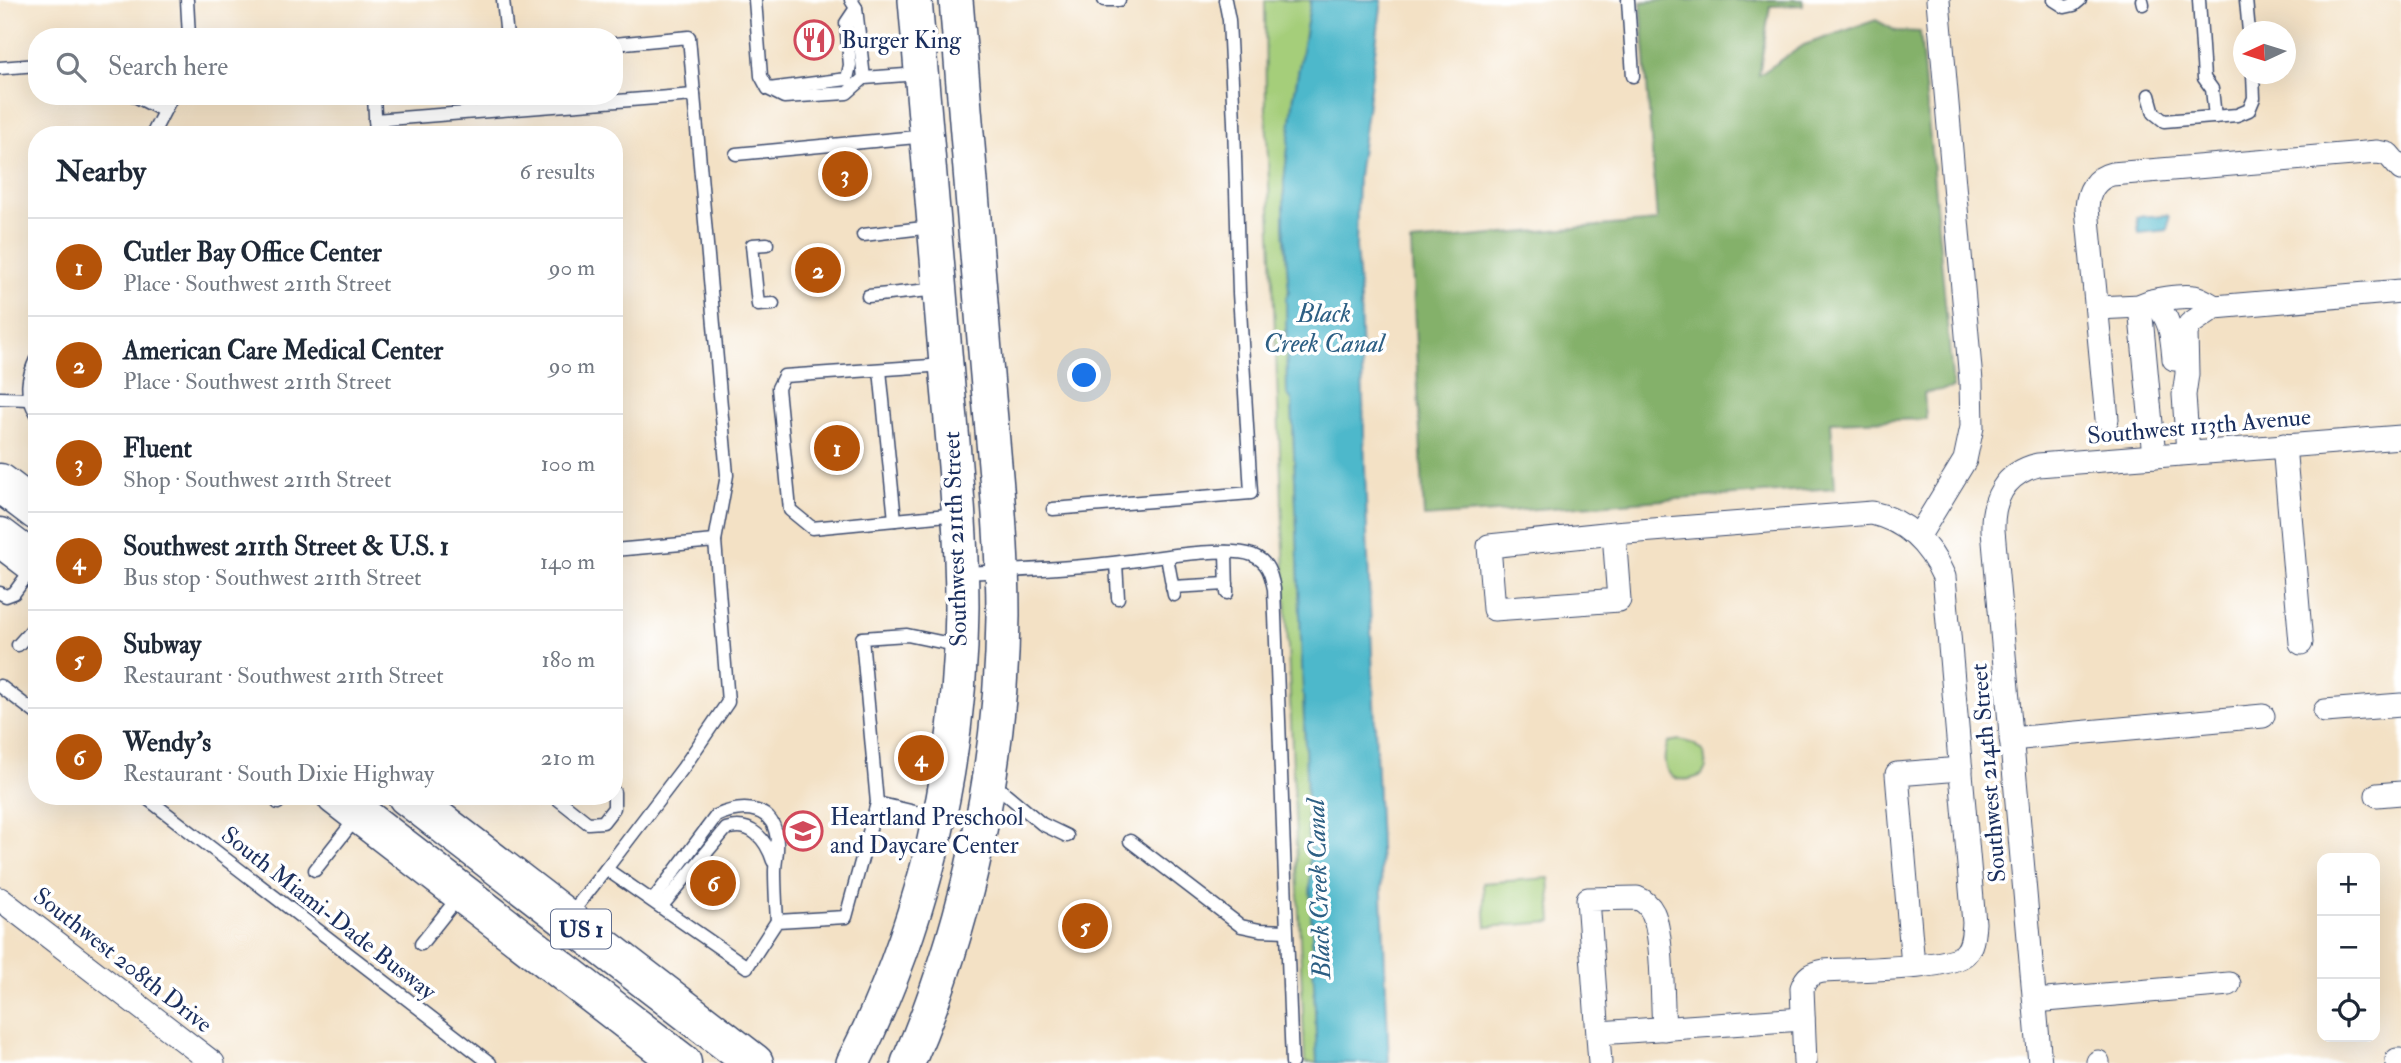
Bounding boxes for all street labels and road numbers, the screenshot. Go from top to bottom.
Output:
street label: Southwest 113th Avenue [2086,401,2312,452]
street label: Southwest 211th Street [936,430,975,647]
street label: Southwest 214th Street [1963,662,2014,884]
street label: South Miami-Dade Busway [215,820,443,1007]
street label: Southwest 208th Drive [27,881,219,1040]
road number: US 1 [551,910,611,948]

